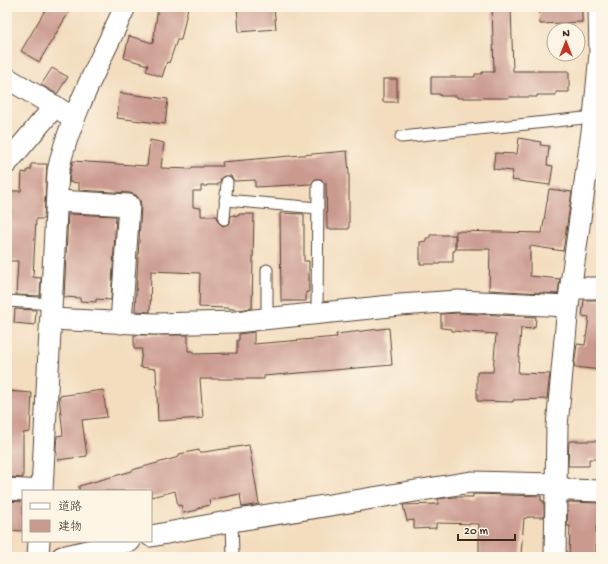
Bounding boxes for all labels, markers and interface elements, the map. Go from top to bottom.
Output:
north arrow [546,22,586,62]
text: N [562,28,570,40]
legend [22,490,152,542]
text: 道路 [58,500,82,515]
scale bar [458,516,515,542]
text: 建物 [58,520,82,535]
text: 20 m [464,525,489,539]

